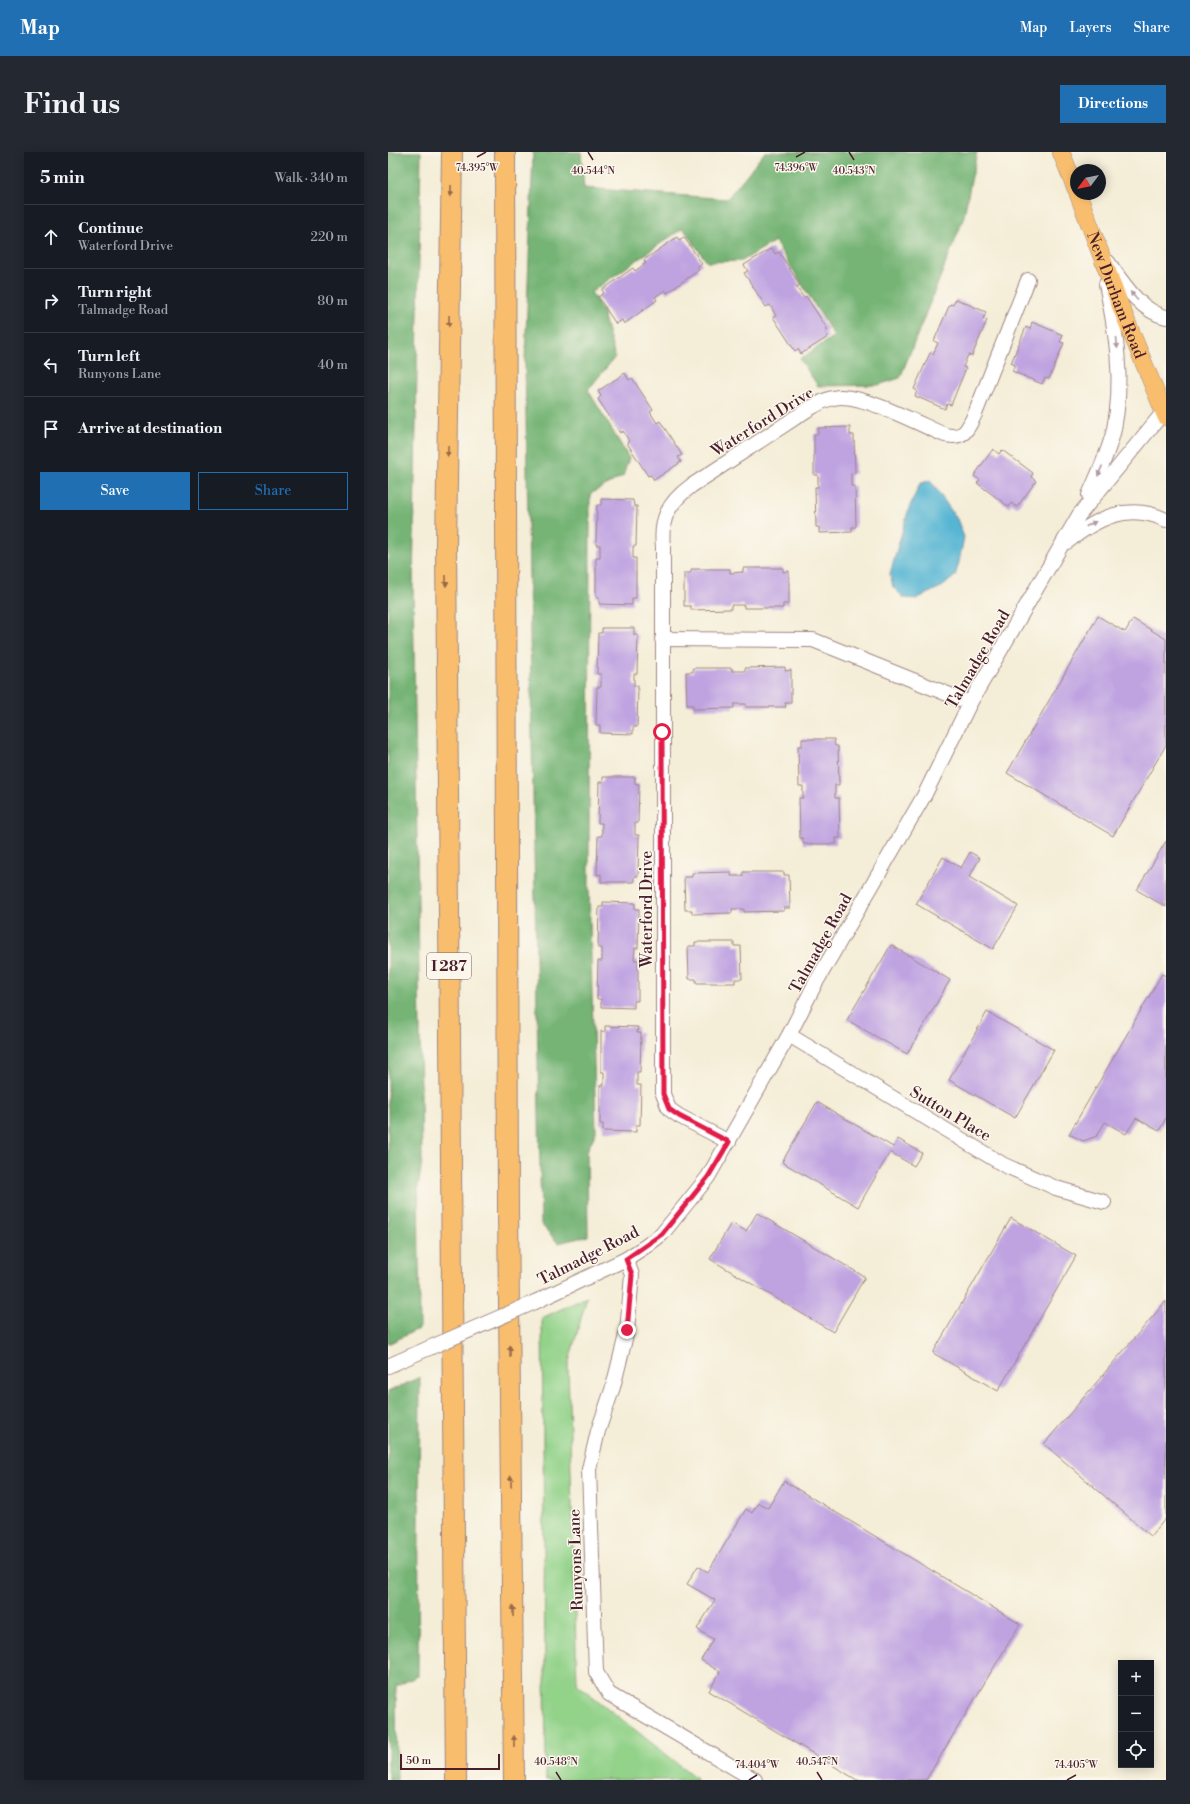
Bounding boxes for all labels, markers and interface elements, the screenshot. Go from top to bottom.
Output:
text: Map [20,16,60,40]
text: Map [1020,19,1047,37]
text: Layers [1069,19,1112,37]
text: Share [1134,19,1170,37]
button: Directions [1060,85,1166,123]
text: Find us [24,87,120,122]
text: 74.395°W [456,162,499,174]
text: 74.396°W [774,162,818,174]
north arrow [1070,164,1106,200]
text: 40.544°N [571,165,615,177]
text: 40.543°N [832,165,876,177]
text: 5 min [40,167,85,189]
text: Walk · 340 m [275,170,348,186]
one-way arrow [448,185,454,198]
text: Continue [78,219,143,238]
icon: ahead [40,226,62,248]
text: 220 m [310,229,348,245]
street label: New Durham Road [1082,229,1150,361]
text: Waterford Drive [78,238,173,254]
text: Turn right [78,283,152,302]
icon: right [40,290,62,312]
one-way arrow [1130,291,1139,301]
text: 80 m [317,293,348,309]
text: Talmadge Road [78,302,168,318]
one-way arrow [446,315,452,328]
one-way arrow [1113,337,1120,349]
text: Turn left [78,347,140,366]
icon: left [40,354,62,376]
text: 40 m [318,357,348,373]
text: Runyons Lane [78,366,161,382]
street label: Waterford Drive [707,382,817,462]
icon: arrive [40,418,62,440]
text: Arrive at destination [78,419,222,438]
one-way arrow [444,445,451,457]
one-way arrow [1096,465,1102,477]
button: Save [40,472,190,510]
button: Share [198,472,348,510]
one-way arrow [1086,521,1097,527]
one-way arrow [443,575,450,587]
street label: Talmadge Road [941,606,1014,713]
route start [653,723,671,741]
street label: Waterford Drive [637,851,657,968]
street label: Talmadge Road [785,890,857,997]
road number: I 287 [427,953,471,979]
street label: Sutton Place [906,1082,995,1146]
street label: Talmadge Road [534,1222,642,1290]
route end [618,1321,636,1339]
one-way arrow [507,1344,513,1357]
one-way arrow [508,1475,515,1487]
street label: Runyons Lane [564,1509,588,1611]
one-way arrow [510,1604,516,1617]
map controls [1118,1660,1154,1768]
button: + [1118,1660,1154,1696]
button: − [1118,1696,1154,1732]
button: locate [1118,1732,1154,1768]
one-way arrow [511,1734,517,1747]
scale bar [400,1752,500,1771]
text: 50 m [406,1754,431,1768]
text: 40.548°N [534,1756,578,1768]
text: 40.547°N [796,1756,839,1768]
text: 74.404°W [735,1759,780,1771]
text: 74.405°W [1054,1759,1099,1771]

